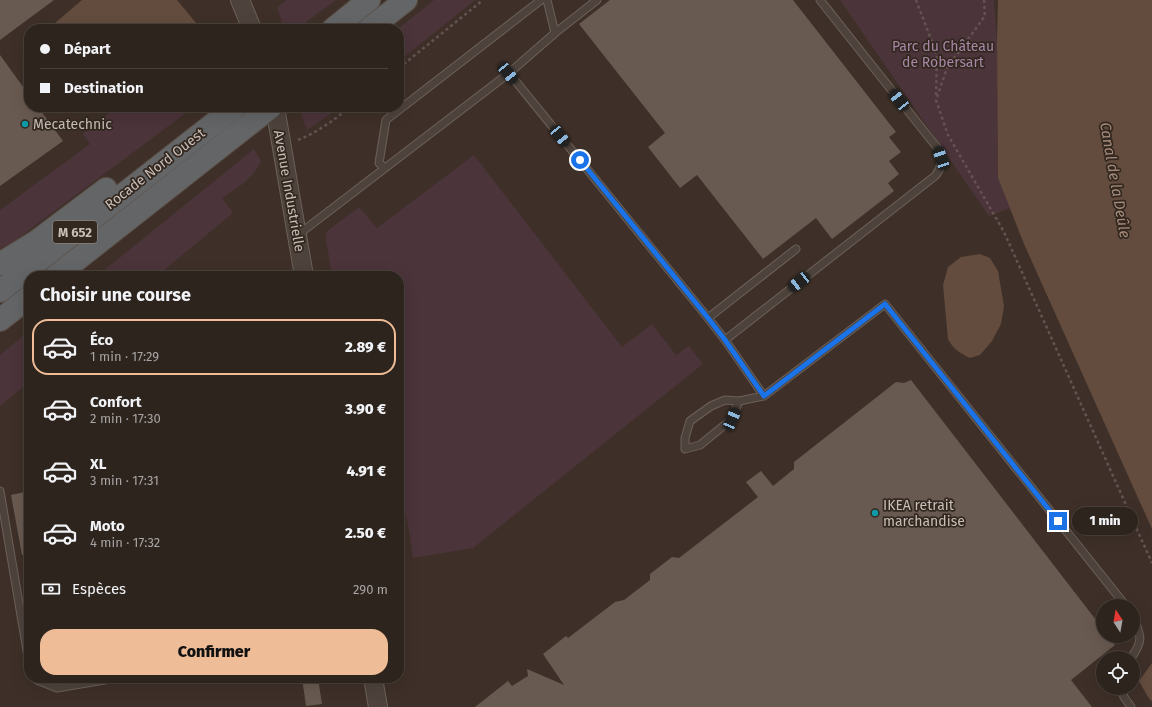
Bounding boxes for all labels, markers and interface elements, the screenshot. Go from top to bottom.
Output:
park label: Parc du Château de Robersart [892,38,994,71]
text: Départ [64,40,111,58]
car [496,60,520,86]
text: Destination [64,79,144,97]
car [887,87,911,113]
place label: Mecatechnic [33,116,112,133]
marker: Mecatechnic [20,119,30,129]
water label: Canal de la Deûle [1096,121,1134,239]
car [548,123,572,149]
street label: Rocade Nord Ouest [102,124,209,213]
street label: Avenue Industrielle [270,129,308,253]
car [932,145,950,171]
route start [571,151,589,169]
road number: M 652 [53,221,97,243]
car [786,270,812,294]
text: Choisir une course [40,284,191,306]
icon: car [42,329,78,365]
text: Éco [90,331,113,349]
text: 2.89 € [345,338,386,356]
text: 1 min · 17:29 [90,349,159,364]
icon: car [42,391,78,427]
text: Confort [90,393,142,411]
text: 3.90 € [345,400,386,418]
car [722,406,742,432]
text: 2 min · 17:30 [90,411,161,426]
icon: car [42,453,78,489]
text: XL [90,455,106,473]
text: 4.91 € [346,462,386,480]
text: 3 min · 17:31 [90,473,159,488]
place label: IKEA retrait marchandise [883,497,965,530]
callout: 1 min [1072,507,1138,535]
marker: IKEA retrait marchandise [870,508,880,518]
route end [1049,512,1067,530]
text: 1 min [1089,513,1121,528]
icon: car [42,515,78,551]
text: Moto [90,517,125,535]
text: 2.50 € [345,524,386,542]
text: 4 min · 17:32 [90,535,160,550]
icon: cash [40,578,62,600]
text: Espèces [72,580,126,598]
text: 290 m [353,582,388,597]
north arrow [1096,599,1140,643]
map controls [1096,599,1140,695]
button: Confirmer [40,629,388,675]
button: locate [1096,651,1140,695]

